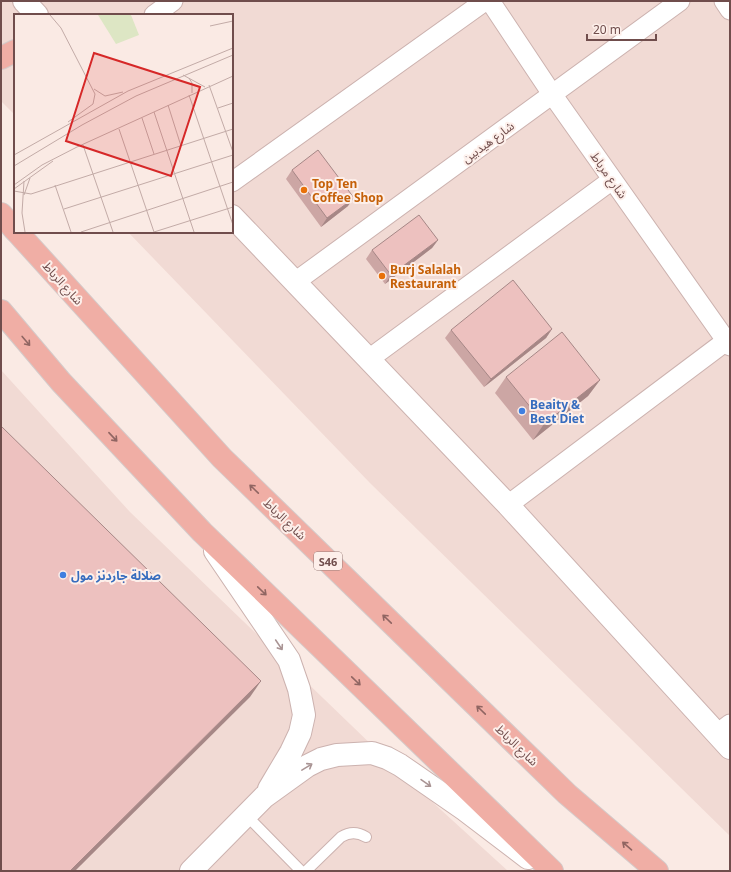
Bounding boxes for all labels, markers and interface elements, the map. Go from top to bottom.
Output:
inset map [14,14,233,233]
scale bar [587,16,656,42]
text: 20 m [593,21,621,38]
street label: شارع هيدبين [458,117,518,168]
street label: شارع مرباط [586,148,631,202]
place label: Top Ten Coffee Shop [312,175,384,206]
marker: Top Ten Coffee Shop [299,185,309,195]
street label: شارع الرباط [38,258,87,309]
place label: Burj Salalah Restaurant [390,261,461,292]
marker: Burj Salalah Restaurant [377,271,387,281]
one-way arrow [22,335,31,346]
place label: Beaity & Best Diet [530,396,584,427]
marker: Beaity & Best Diet [517,406,527,416]
one-way arrow [108,432,117,442]
one-way arrow [249,484,259,494]
street label: شارع الرباط [259,494,310,544]
road number: S46 [314,552,342,570]
place label: صلالة جاردنز مول [71,567,161,584]
marker: صلالة جاردنز مول [58,570,68,580]
one-way arrow [257,586,267,595]
one-way arrow [382,614,392,624]
one-way arrow [275,640,283,651]
one-way arrow [351,676,361,686]
one-way arrow [476,705,486,715]
street label: شارع الرباط [491,720,542,770]
one-way arrow [301,762,313,770]
one-way arrow [421,779,432,787]
one-way arrow [622,841,632,850]

